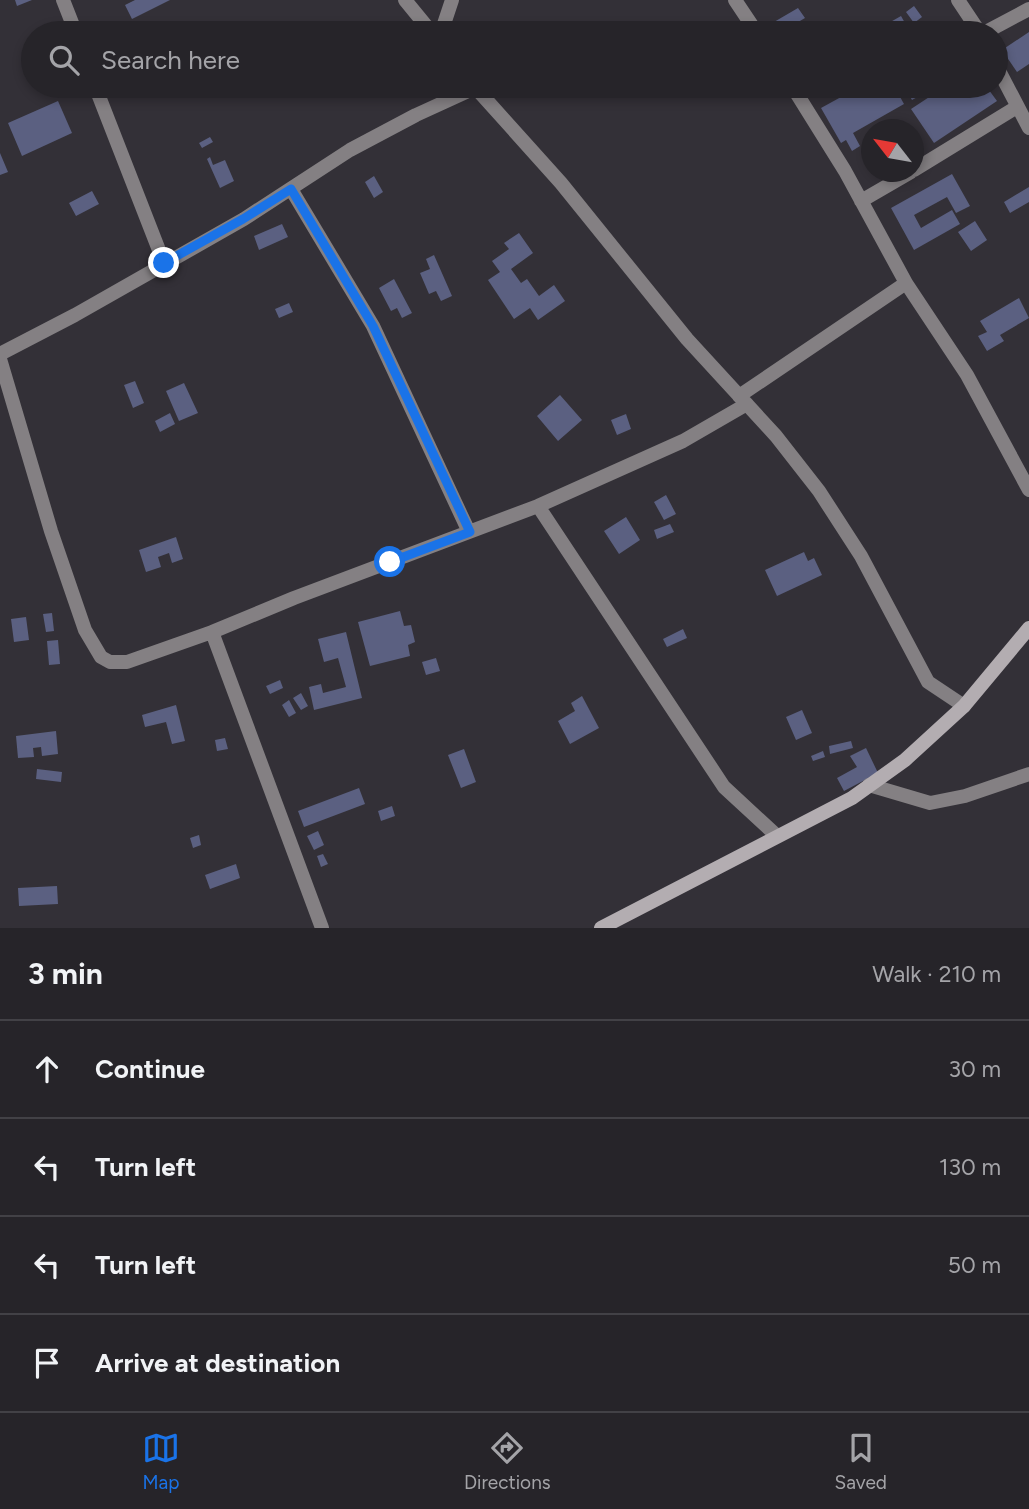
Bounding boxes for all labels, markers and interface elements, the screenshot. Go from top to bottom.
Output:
search box [21,21,1008,98]
icon: search [45,41,83,79]
text: Search here [101,44,240,76]
north arrow [861,119,924,182]
route end [148,247,179,278]
route start [374,546,405,577]
text: 3 min [28,955,103,992]
text: Walk · 210 m [872,960,1001,988]
icon: ahead [28,1050,66,1088]
text: Continue [95,1053,205,1085]
text: 30 m [948,1055,1001,1083]
icon: left [28,1148,66,1186]
text: Turn left [95,1151,196,1183]
text: 130 m [939,1153,1001,1181]
icon: left [28,1246,66,1284]
text: Turn left [95,1249,196,1281]
text: 50 m [948,1251,1001,1279]
icon: arrive [28,1344,66,1382]
text: Arrive at destination [95,1347,340,1379]
tab: Map [142,1429,180,1494]
tab: Directions [464,1429,551,1494]
tab: Saved [835,1429,887,1494]

